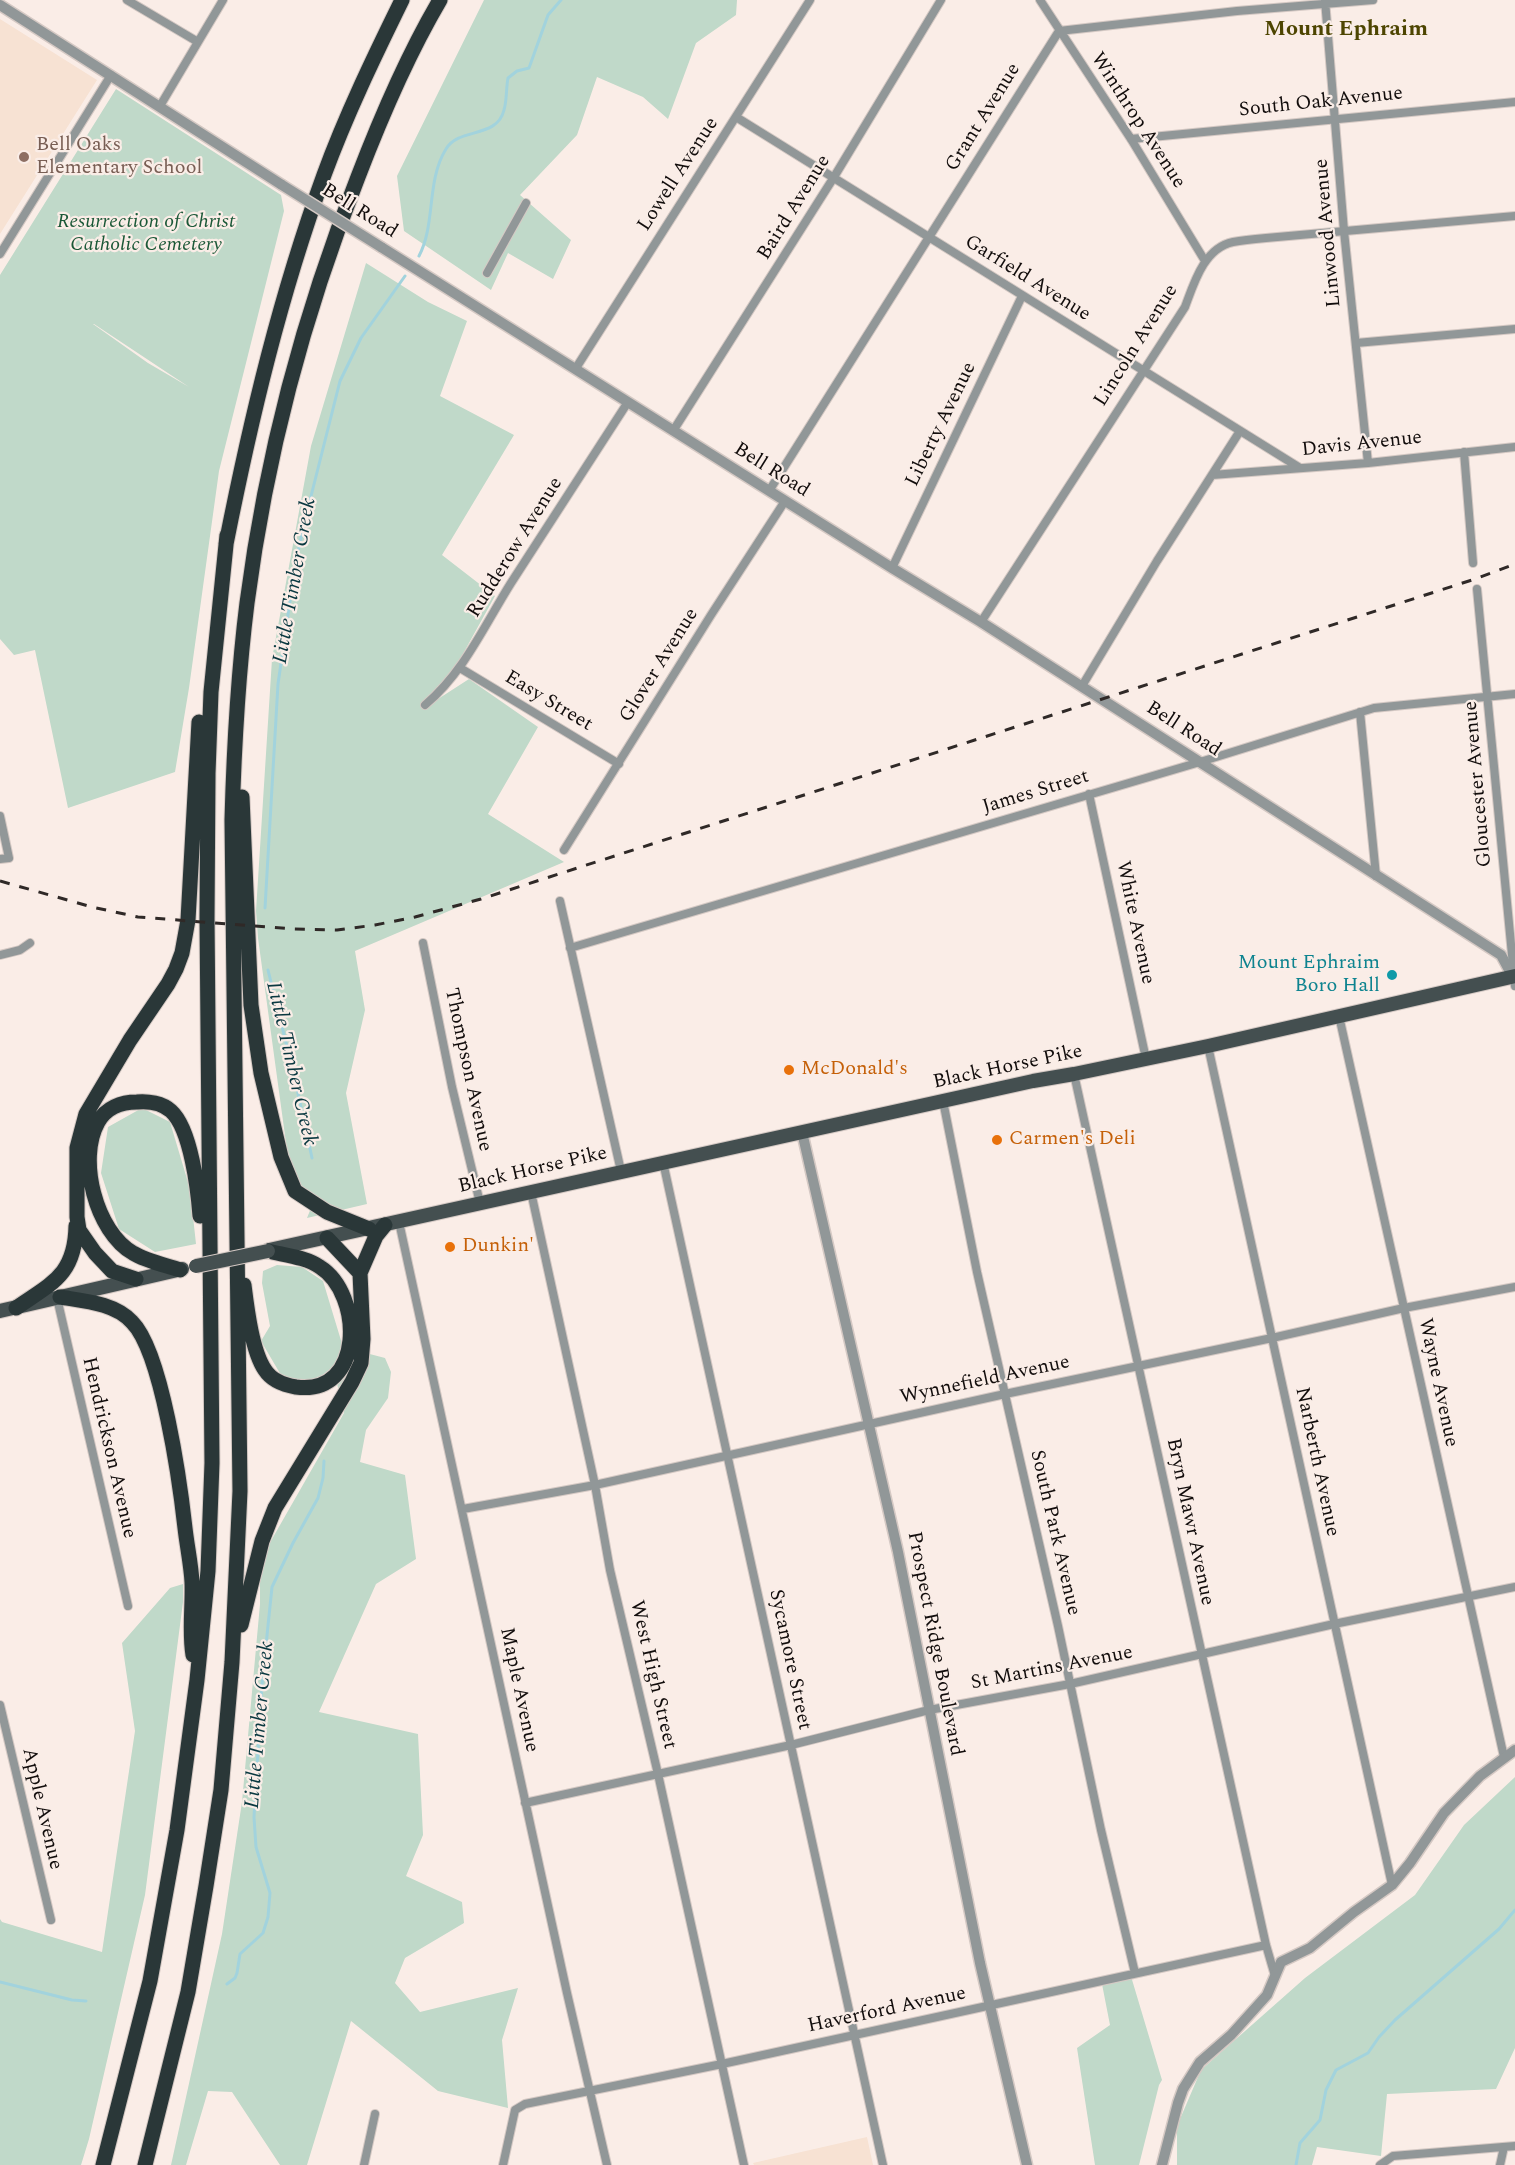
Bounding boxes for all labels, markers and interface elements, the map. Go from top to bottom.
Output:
district label: Mount Ephraim [1264,18,1428,44]
street label: Winthrop Avenue [1084,49,1190,193]
street label: Grant Avenue [941,59,1027,177]
street label: South Oak Avenue [1238,82,1404,124]
street label: Lowell Avenue [633,114,725,236]
place label: Bell Oaks Elementary School [36,134,202,181]
marker: Bell Oaks Elementary School [17,150,31,164]
street label: Baird Avenue [753,151,837,265]
street label: Linwood Avenue [1311,158,1347,308]
street label: Bell Road [317,179,401,245]
park label: Resurrection of Christ Catholic Cemetery [57,211,235,258]
street label: Garfield Avenue [960,231,1094,327]
street label: Lincoln Avenue [1090,281,1184,411]
street label: Liberty Avenue [902,359,982,491]
street label: Davis Avenue [1301,427,1423,463]
street label: Bell Road [729,438,813,504]
street label: Rudderow Avenue [463,473,569,623]
water label: Little Timber Creek [269,496,323,666]
street label: Glover Avenue [615,604,705,728]
street label: Easy Street [500,666,596,738]
street label: Bell Road [1141,697,1225,763]
street label: Gloucester Avenue [1460,700,1498,868]
street label: James Street [980,765,1092,821]
street label: White Avenue [1109,859,1159,987]
place label: Mount Ephraim Boro Hall [1238,952,1380,999]
marker: Mount Ephraim Boro Hall [1385,968,1399,982]
water label: Little Timber Creek [259,979,321,1149]
street label: Thompson Avenue [438,986,496,1154]
street label: Black Horse Pike [931,1040,1085,1096]
place label: McDonald's [801,1058,908,1082]
marker: McDonald's [782,1063,796,1077]
place label: Carmen's Deli [1009,1128,1136,1152]
marker: Carmen's Deli [990,1133,1004,1147]
street label: Black Horse Pike [456,1142,610,1200]
place label: Dunkin' [462,1235,534,1259]
marker: Dunkin' [443,1240,457,1254]
street label: Wayne Avenue [1412,1317,1462,1449]
street label: Wynnefield Avenue [898,1351,1072,1411]
street label: Hendrickson Avenue [75,1355,141,1541]
street label: Narberth Avenue [1288,1385,1344,1539]
street label: Bryn Mawr Avenue [1160,1436,1218,1608]
street label: South Park Avenue [1023,1448,1085,1618]
street label: Prospect Ridge Boulevard [900,1530,968,1758]
street label: Sycamore Street [762,1588,816,1732]
street label: West High Street [623,1598,681,1752]
street label: Maple Avenue [493,1625,543,1755]
water label: Little Timber Creek [241,1640,281,1810]
street label: St Martins Avenue [969,1642,1135,1696]
street label: Apple Avenue [15,1746,67,1872]
street label: Haverford Avenue [806,1983,968,2039]

